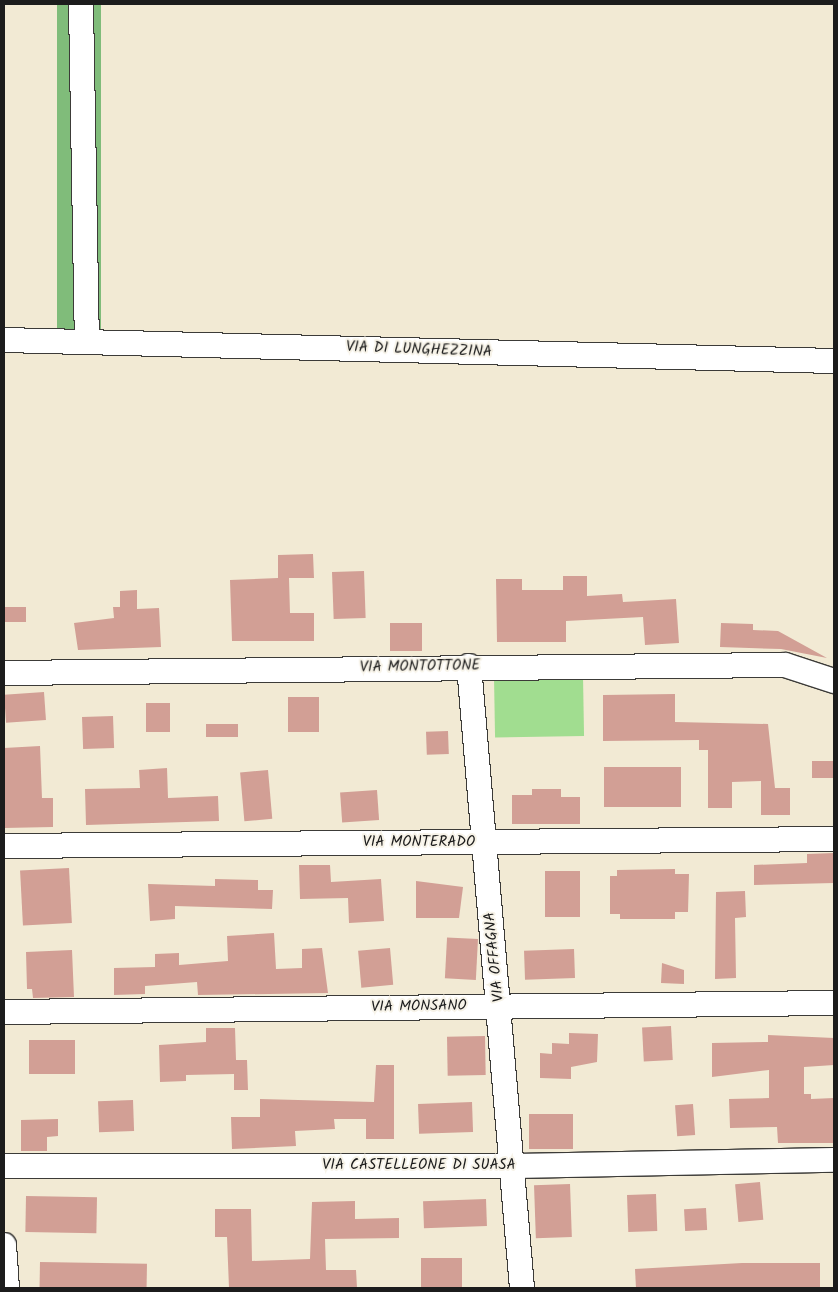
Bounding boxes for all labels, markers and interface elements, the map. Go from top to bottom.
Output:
street label: VIA DI LUNGHEZZINA [346,338,492,362]
street label: VIA MONTOTTONE [360,657,480,677]
street label: VIA MONTERADO [363,834,475,852]
street label: VIA OFFAGNA [481,911,509,1003]
street label: VIA MONSANO [371,997,467,1017]
street label: VIA CASTELLEONE DI SUASA [322,1157,516,1175]

